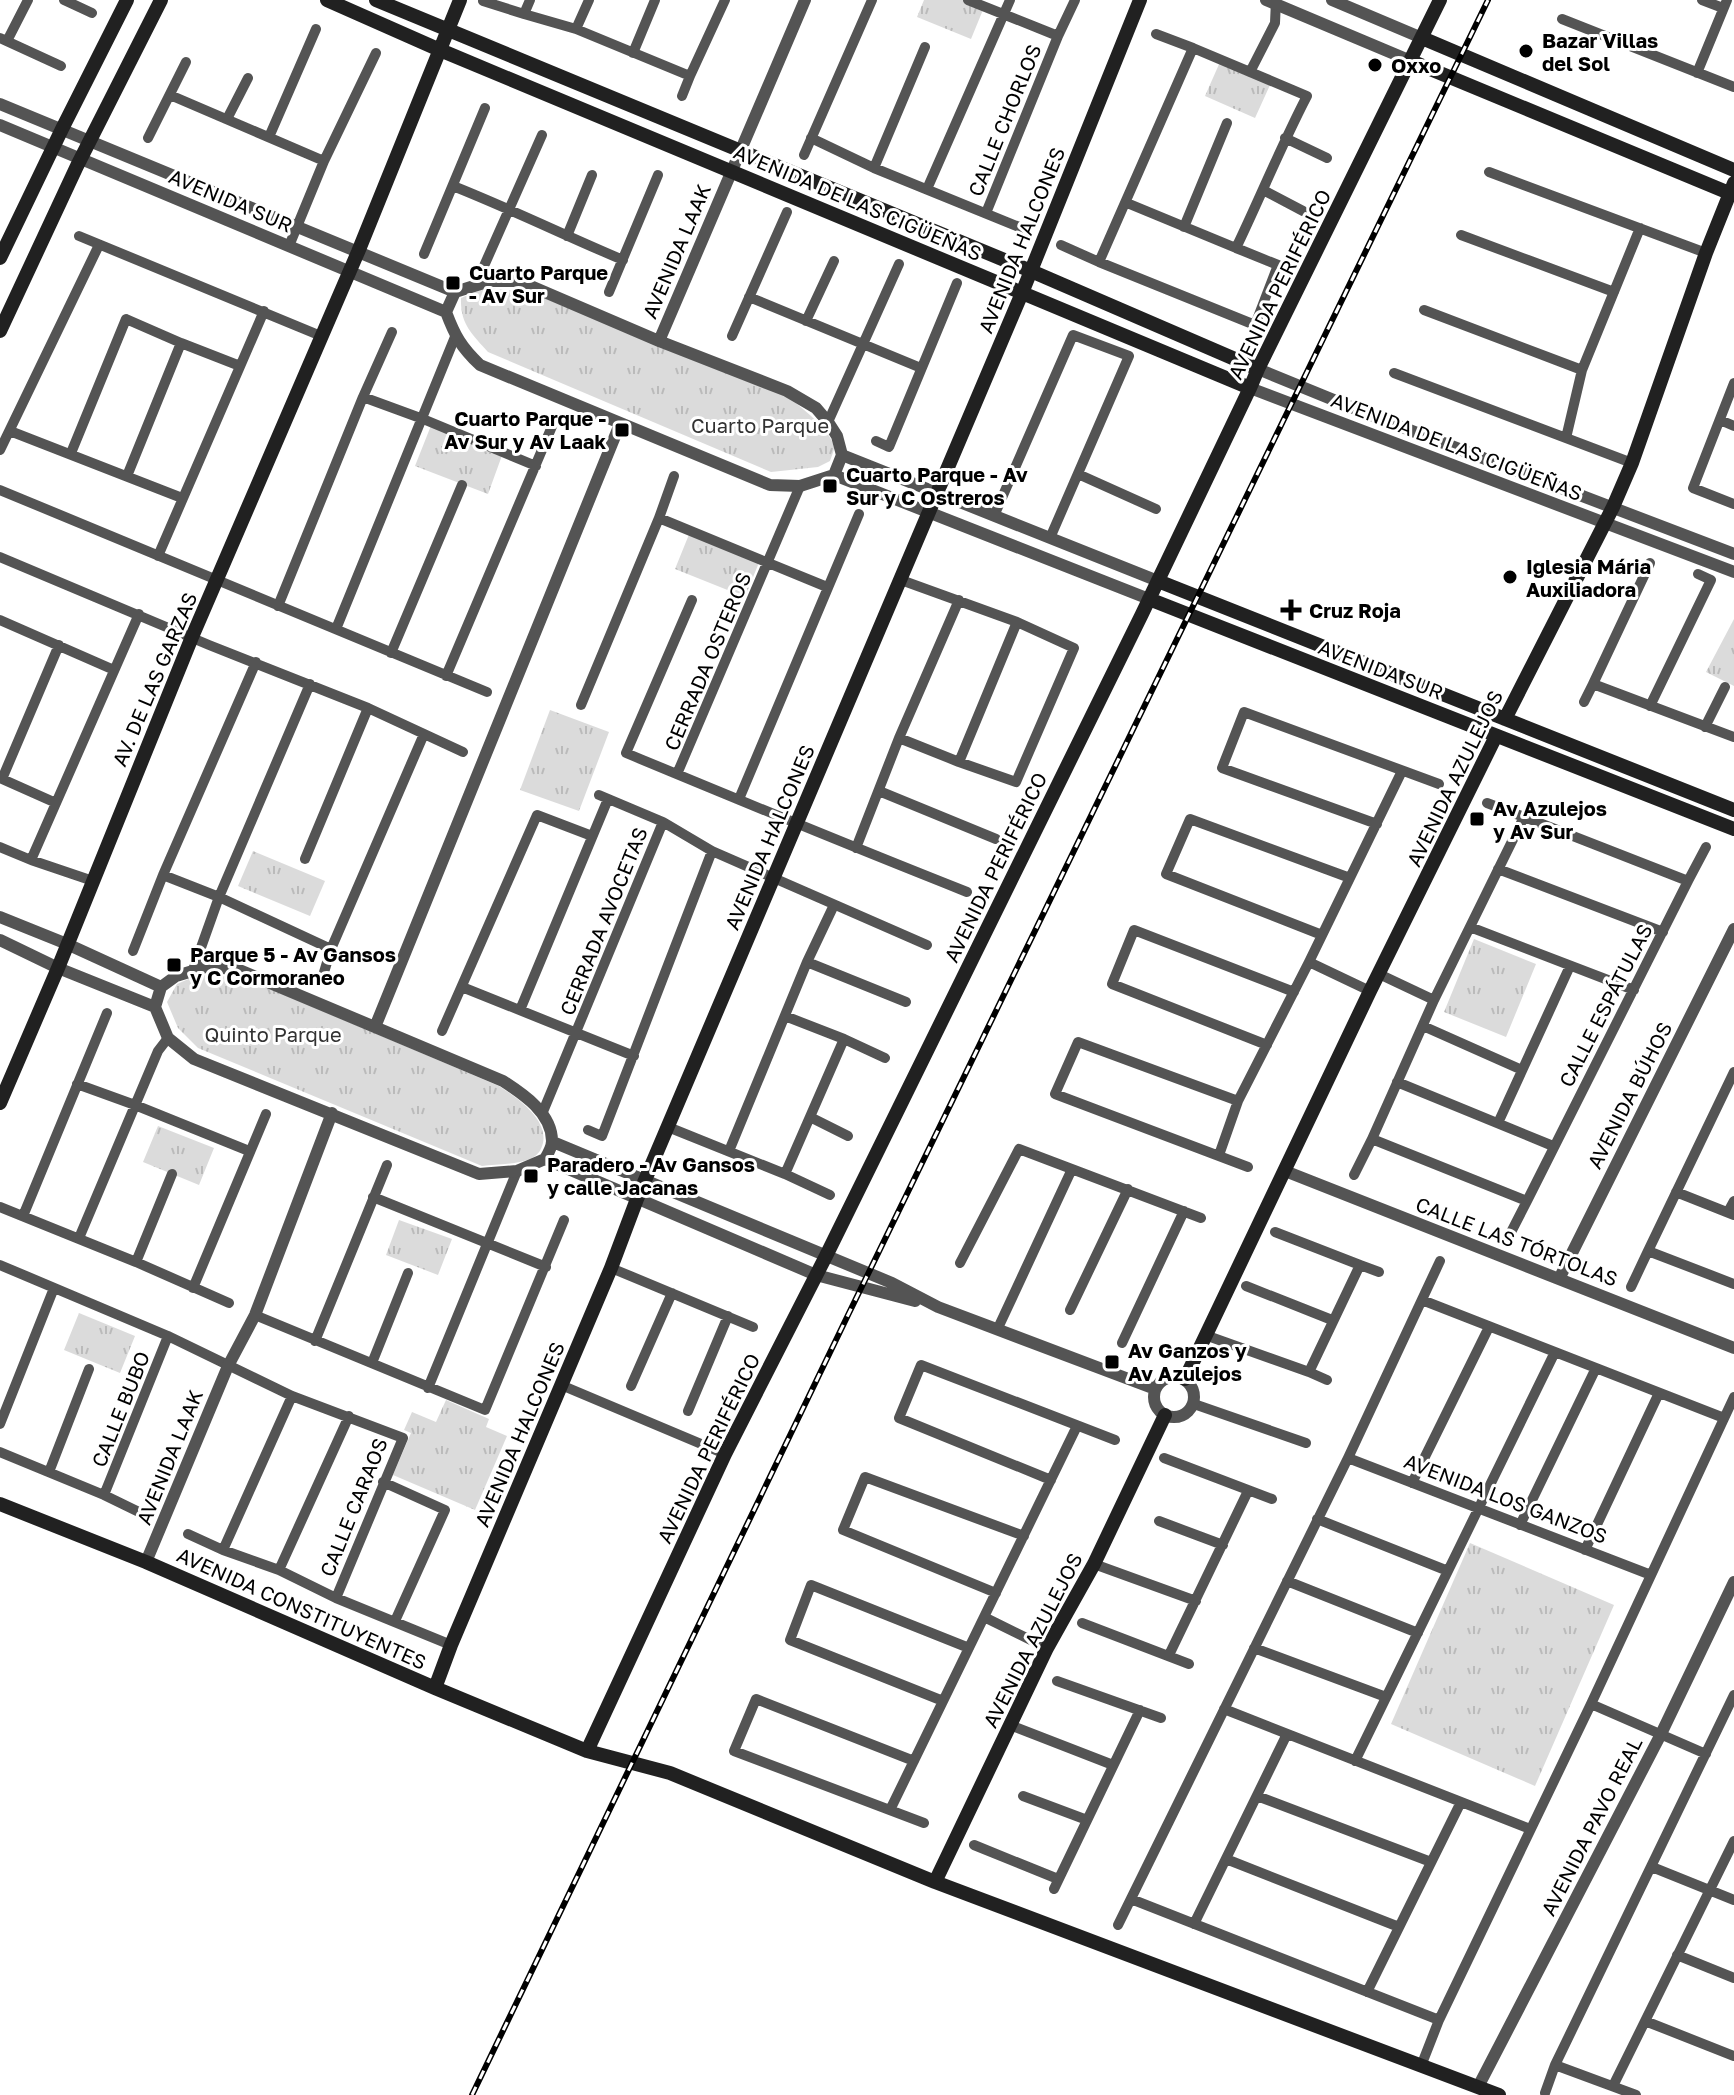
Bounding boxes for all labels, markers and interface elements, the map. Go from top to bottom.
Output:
place label: Bazar Villas del Sol [1542,28,1658,75]
street label: CALLE CHORLOS [963,40,1045,200]
marker: Bazar Villas del Sol [1517,42,1535,60]
place label: Oxxo [1391,53,1441,77]
marker: Oxxo [1366,56,1384,74]
street label: AVENIDA DE LAS CIGÜEÑAS [730,139,986,265]
street label: AVENIDA HALCONES [973,143,1069,337]
street label: AVENIDA SUR [166,163,296,237]
street label: AVENIDA LAAK [637,180,715,322]
street label: AVENIDA PERIFÉRICO [1223,185,1335,383]
place label: Cuarto Parque - Av Sur [469,260,608,307]
marker: Cuarto Parque - Av Sur [444,274,462,292]
street label: AVENIDA DE LAS CIGÜEÑAS [1328,387,1586,505]
place label: Cuarto Parque - Av Sur y Av Laak [444,406,606,453]
park label: Cuarto Parque [691,413,829,437]
marker: Cuarto Parque - Av Sur y Av Laak [613,421,631,439]
place label: Cuarto Parque - Av Sur y C Ostreros [846,462,1028,509]
marker: Cuarto Parque - Av Sur y C Ostreros [821,477,839,495]
place label: Iglesia Mária Auxiliadora [1526,554,1651,601]
street label: CERRADA OSTEROS [659,568,755,754]
marker: Iglesia Mária Auxiliadora [1501,568,1519,586]
street label: AV. DE LAS GARZAS [106,588,202,770]
place label: Cruz Roja [1309,598,1401,622]
marker: Cruz Roja [1280,599,1302,621]
street label: AVENIDA SUR [1315,634,1447,704]
street label: AVENIDA AZULEJOS [1401,686,1507,870]
street label: AVENIDA HALCONES [719,741,819,933]
street label: AVENIDA PERIFÉRICO [939,768,1051,966]
place label: Av Azulejos y Av Sur [1493,796,1607,843]
marker: Av Azulejos y Av Sur [1468,810,1486,828]
street label: CERRADA AVOCETAS [554,824,652,1018]
street label: CALLE ESPÁTULAS [1553,919,1657,1091]
place label: Parque 5 - Av Gansos y C Cormoraneo [190,942,396,989]
marker: Parque 5 - Av Gansos y C Cormoraneo [165,956,183,974]
street label: AVENIDA BÚHOS [1582,1018,1676,1172]
park label: Quinto Parque [204,1022,342,1046]
place label: Paradero - Av Gansos y calle Jacanas [547,1152,755,1199]
marker: Paradero - Av Gansos y calle Jacanas [522,1167,540,1185]
street label: CALLE LAS TÓRTOLAS [1413,1191,1621,1291]
street label: AVENIDA HALCONES [469,1338,569,1530]
place label: Av Ganzos y Av Azulejos [1128,1338,1247,1385]
street label: CALLE BUBO [86,1348,154,1470]
street label: AVENIDA PERIFÉRICO [652,1349,764,1547]
marker: Av Ganzos y Av Azulejos [1103,1353,1121,1371]
street label: AVENIDA LAAK [131,1386,207,1528]
street label: CALLE CARAOS [314,1434,392,1580]
street label: AVENIDA LOS GANZOS [1401,1448,1611,1548]
street label: AVENIDA CONSTITUYENTES [174,1542,430,1674]
street label: AVENIDA AZULEJOS [978,1549,1086,1731]
street label: AVENIDA PAVO REAL [1536,1733,1646,1919]

